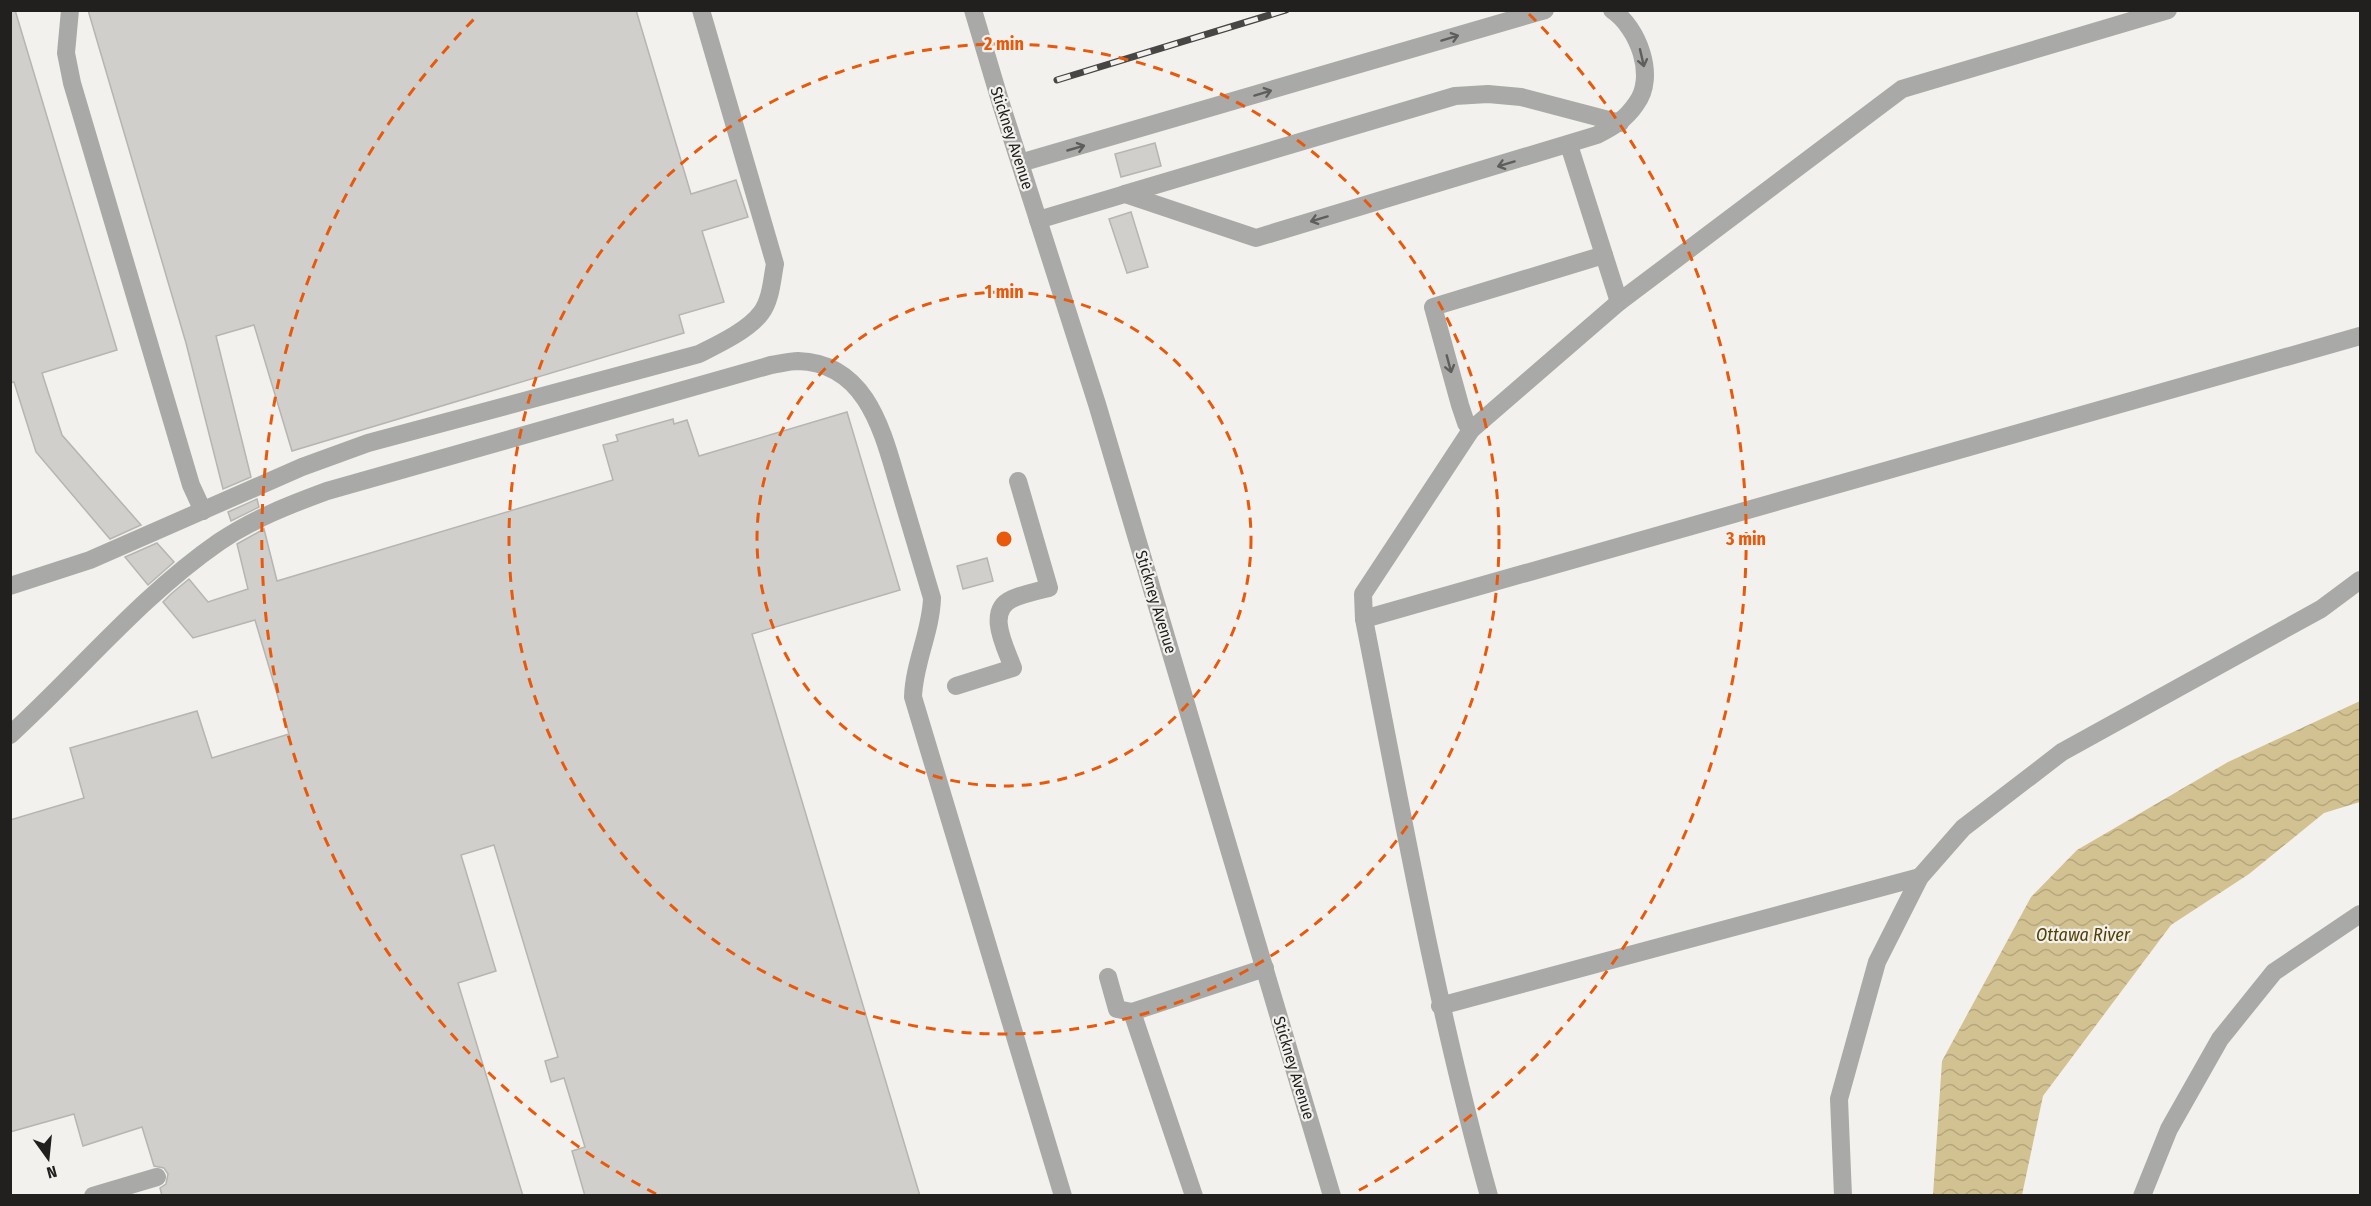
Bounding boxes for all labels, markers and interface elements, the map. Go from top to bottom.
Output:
one-way arrow [1440,32,1459,43]
text: 2 min [983,33,1024,55]
one-way arrow [1637,48,1648,67]
street label: Stickney Avenue [986,84,1038,192]
one-way arrow [1253,87,1272,98]
one-way arrow [1066,141,1085,153]
one-way arrow [1497,159,1516,170]
one-way arrow [1310,214,1329,225]
text: 1 min [984,281,1024,303]
one-way arrow [1443,354,1455,373]
text: 3 min [1725,528,1766,550]
centre of rings [994,529,1014,549]
street label: Stickney Avenue [1131,548,1181,656]
water label: Ottawa River [2036,924,2131,946]
street label: Stickney Avenue [1269,1014,1319,1122]
north arrow [18,1128,78,1188]
text: N [45,1162,59,1182]

